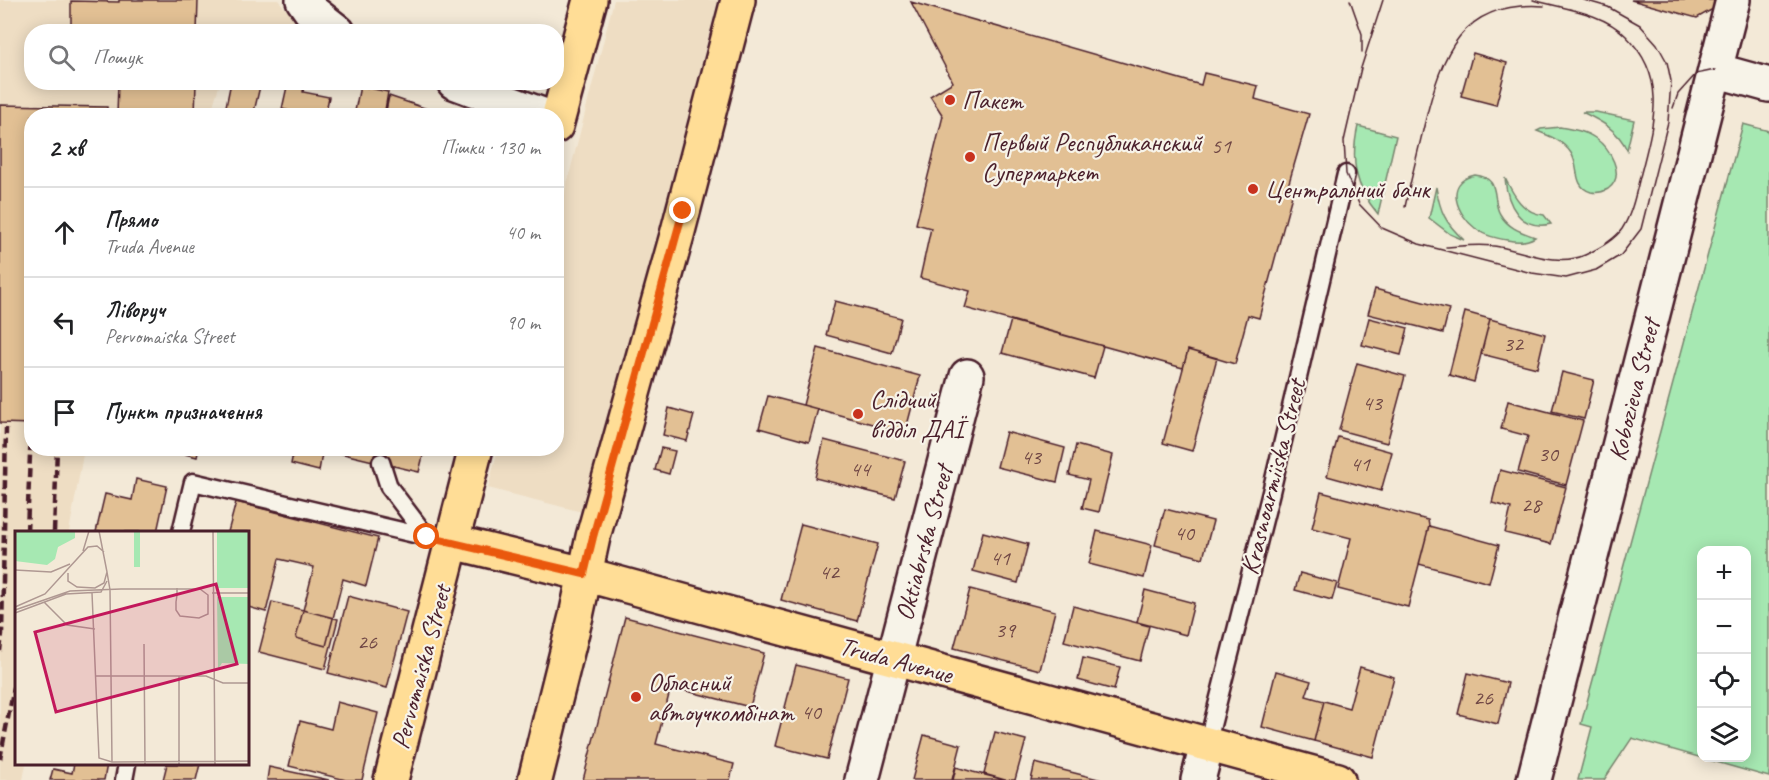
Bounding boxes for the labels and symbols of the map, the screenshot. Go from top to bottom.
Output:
place label: Пакет [962,84,1025,117]
marker: Пакет [943,93,957,107]
place label: Первый Республиканский Супермаркет [982,126,1204,189]
house number: 51 [1211,132,1232,160]
marker: Первый Республиканский Супермаркет [963,150,977,164]
place label: Центральний банк [1265,173,1431,206]
marker: Центральний банк [1246,182,1260,196]
route end [669,197,695,223]
street label: Kobozieva Street [1600,312,1668,464]
house number: 32 [1503,330,1525,358]
street label: Krasnoarmiiska Street [1233,373,1314,578]
place label: Слідчий відділ ДАЇ [870,383,969,446]
house number: 43 [1362,389,1384,417]
marker: Слідчий відділ ДАЇ [851,407,865,421]
house number: 30 [1538,440,1560,468]
house number: 43 [1021,443,1043,471]
house number: 41 [1350,450,1371,478]
house number: 44 [850,455,872,483]
street label: Oktiabrska Street [887,459,961,624]
house number: 28 [1521,491,1543,519]
house number: 40 [1174,519,1196,547]
route start [413,523,439,549]
inset map [15,531,249,765]
house number: 41 [990,544,1011,572]
house number: 42 [819,558,841,586]
street label: Pervomaiska Street [383,579,459,753]
house number: 39 [995,616,1017,644]
house number: 26 [357,628,378,656]
street label: Truda Avenue [836,629,957,691]
place label: Обласний автоучкомбінат [648,666,796,729]
house number: 26 [1473,684,1494,712]
marker: Обласний автоучкомбінат [629,690,643,704]
house number: 40 [801,698,823,726]

